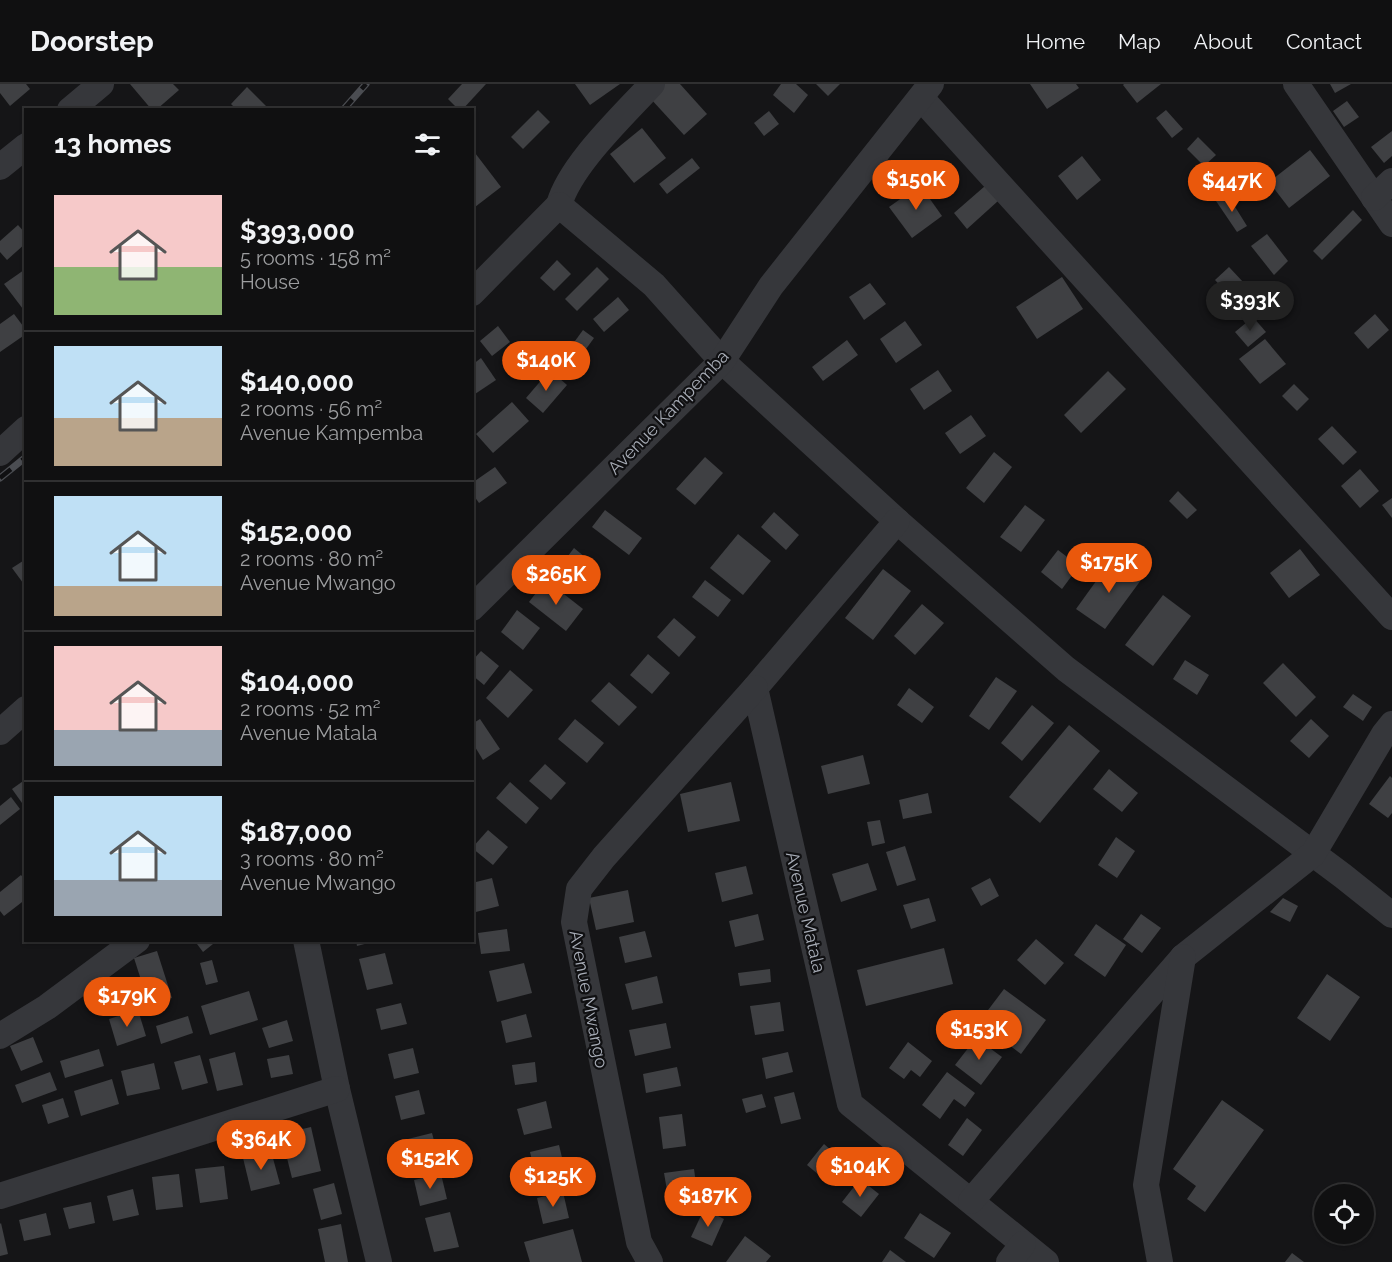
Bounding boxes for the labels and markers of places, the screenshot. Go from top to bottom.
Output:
pin: $150K [874,160,958,211]
pin: $447K [1190,162,1274,213]
pin: $393K [1208,281,1292,332]
pin: $140K [504,341,588,392]
pin: $175K [1067,543,1151,594]
pin: $265K [514,555,598,606]
pin: $179K [85,977,169,1028]
pin: $153K [937,1010,1021,1061]
pin: $364K [219,1120,303,1171]
pin: $152K [388,1139,472,1190]
pin: $104K [818,1147,902,1198]
pin: $125K [511,1157,595,1208]
pin: $187K [666,1177,750,1228]

